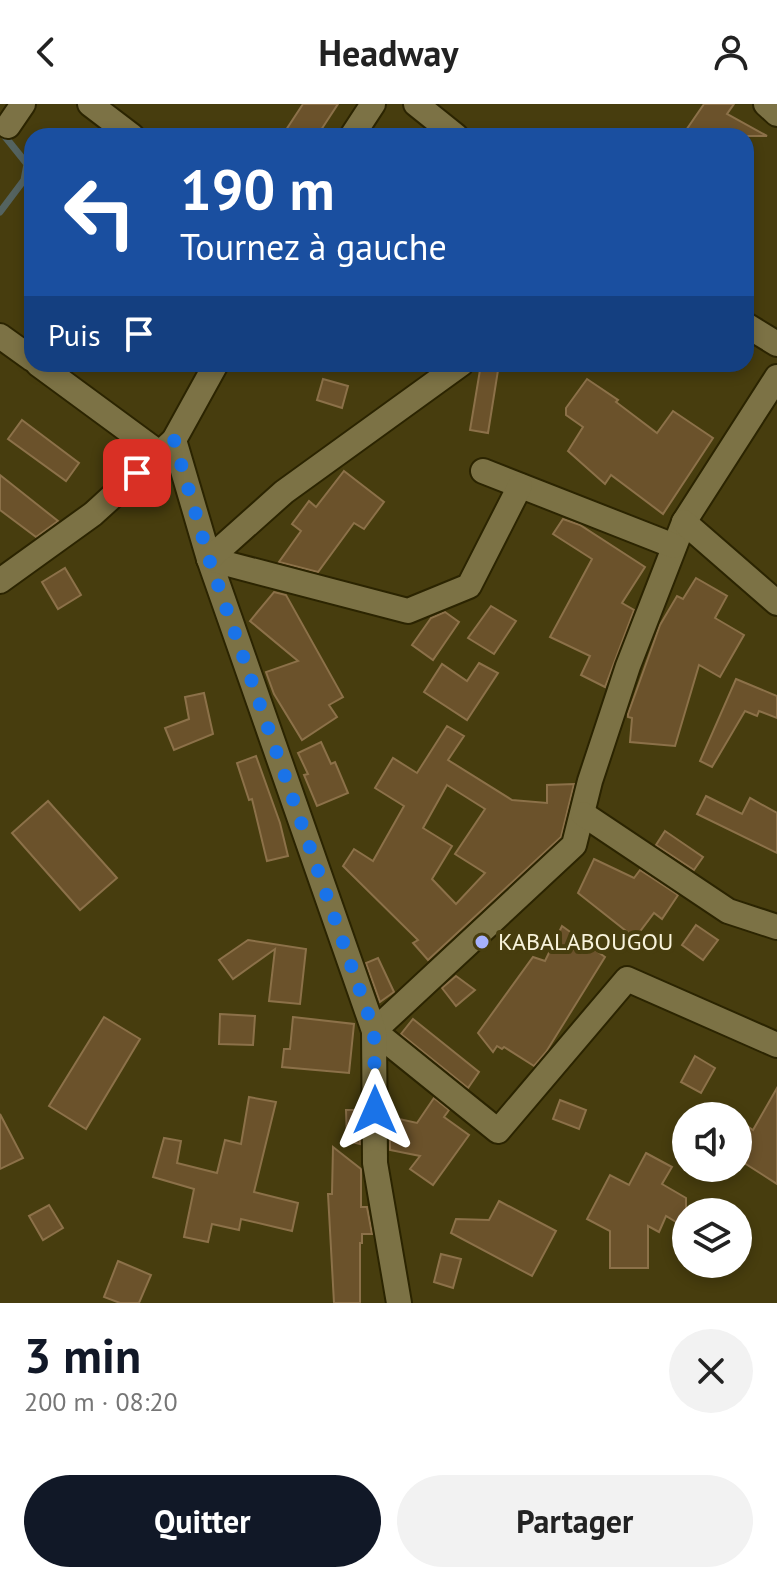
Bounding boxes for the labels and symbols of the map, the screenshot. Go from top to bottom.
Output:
pin [103,439,171,507]
place label: KABALABOUGOU [498,926,673,957]
marker: KABALABOUGOU [473,933,491,951]
position arrow [333,1068,417,1152]

